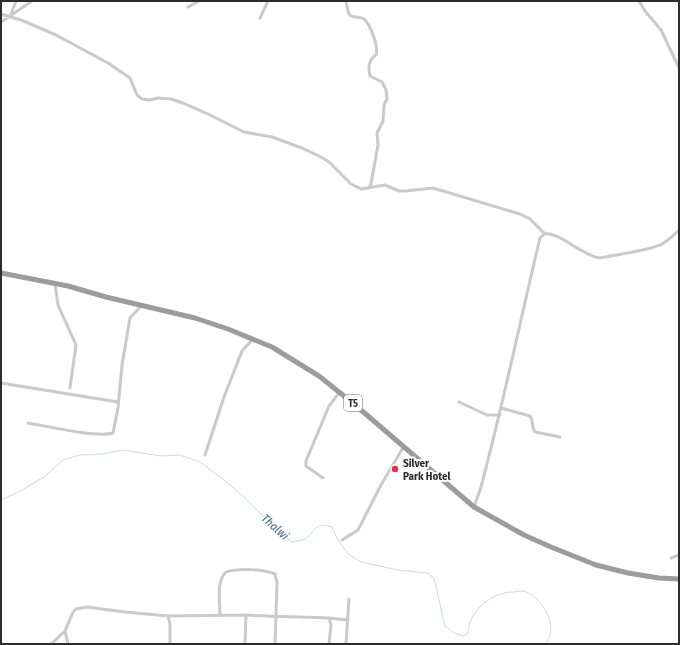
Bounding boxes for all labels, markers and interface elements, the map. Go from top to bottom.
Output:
road number: T5 [344,395,362,411]
place label: Silver Park Hotel [403,457,452,483]
marker: Silver Park Hotel [390,464,400,474]
water label: Thalwi [258,511,292,543]

